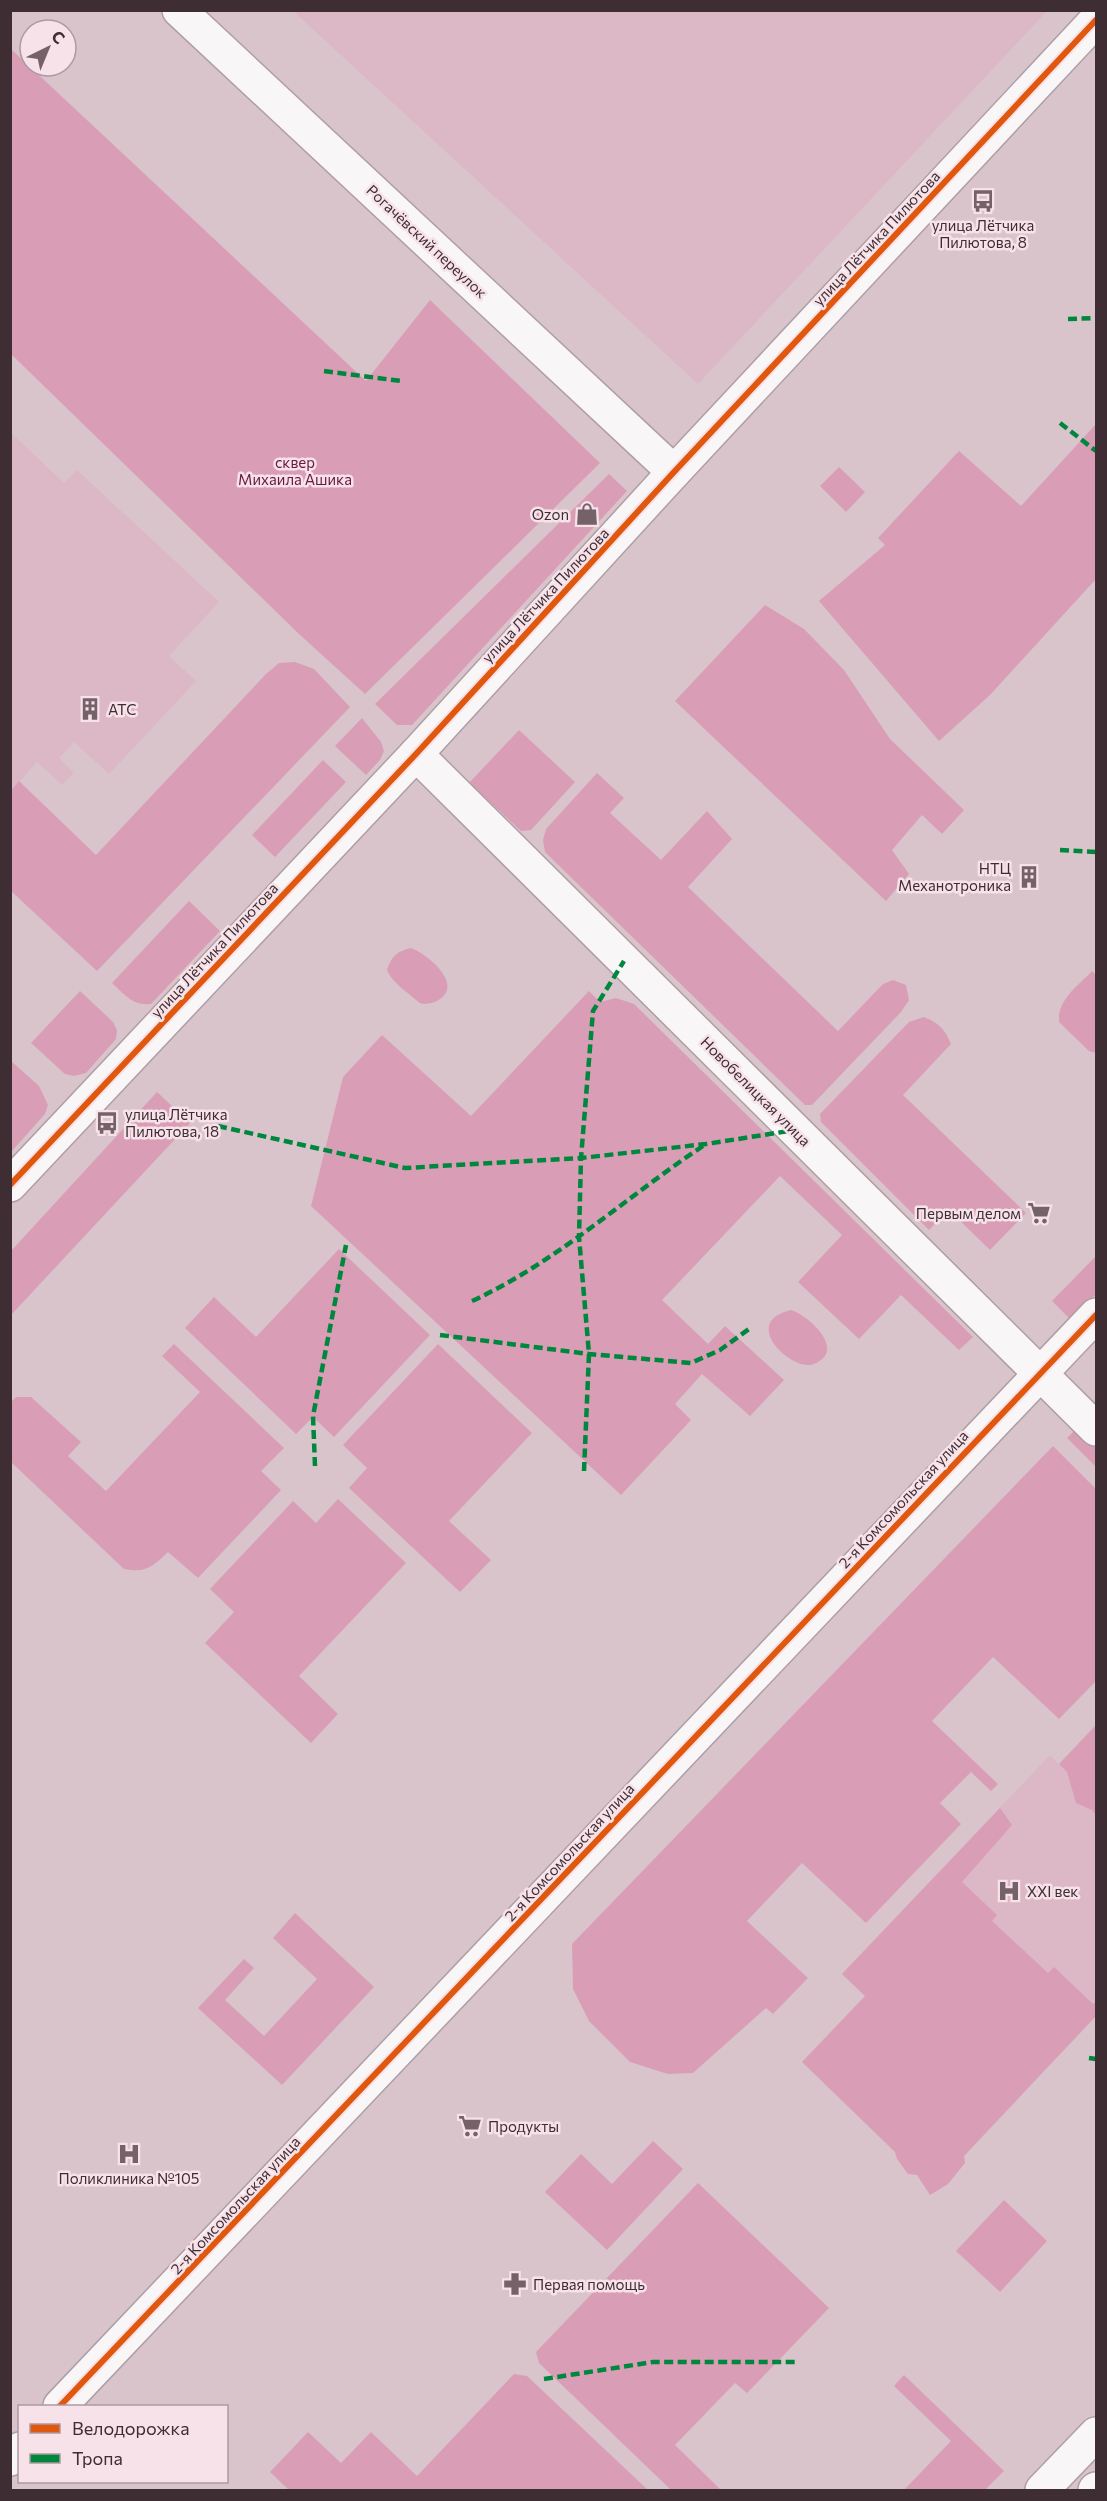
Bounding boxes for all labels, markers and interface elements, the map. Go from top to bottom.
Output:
north arrow [18,18,78,78]
text: С [48,26,69,47]
street label: улица Лётчика Пилютова [809,167,943,309]
street label: Рогачёвский переулок [363,181,491,301]
bus stop icon: улица Лётчика Пилютова, 8 [970,188,996,214]
place label: улица Лётчика Пилютова, 8 [932,216,1034,251]
park label: сквер Михаила Ашика [238,453,352,488]
shop icon: Ozon [574,501,600,527]
place label: Ozon [532,505,569,523]
street label: улица Лётчика Пилютова [478,524,612,666]
building icon: АТС [77,696,103,722]
place label: АТС [108,700,136,718]
place label: НТЦ Механотроника [898,859,1012,894]
building icon: НТЦ Механотроника [1016,864,1042,890]
street label: улица Лётчика Пилютова [147,879,281,1021]
street label: Новобелицкая улица [697,1032,815,1150]
place label: улица Лётчика Пилютова, 18 [125,1105,228,1140]
bus stop icon: улица Лётчика Пилютова, 18 [94,1110,120,1136]
supermarket icon: Первым делом [1026,1200,1052,1226]
place label: Первым делом [916,1204,1021,1222]
street label: 2-я Комсомольская улица [834,1426,972,1572]
street label: 2-я Комсомольская улица [500,1779,638,1925]
hospital icon: XXI век [996,1878,1022,1904]
place label: XXI век [1027,1882,1078,1900]
supermarket icon: Продукты [457,2113,483,2139]
place label: Продукты [488,2117,559,2135]
street label: 2-я Комсомольская улица [166,2132,304,2278]
hospital icon: Поликлиника №105 [116,2141,142,2167]
place label: Поликлиника №105 [59,2169,199,2187]
pharmacy icon: Первая помощь [502,2271,528,2297]
place label: Первая помощь [533,2275,645,2293]
legend [18,2405,228,2483]
text: Велодорожка [72,2417,190,2439]
text: Тропа [72,2447,123,2469]

